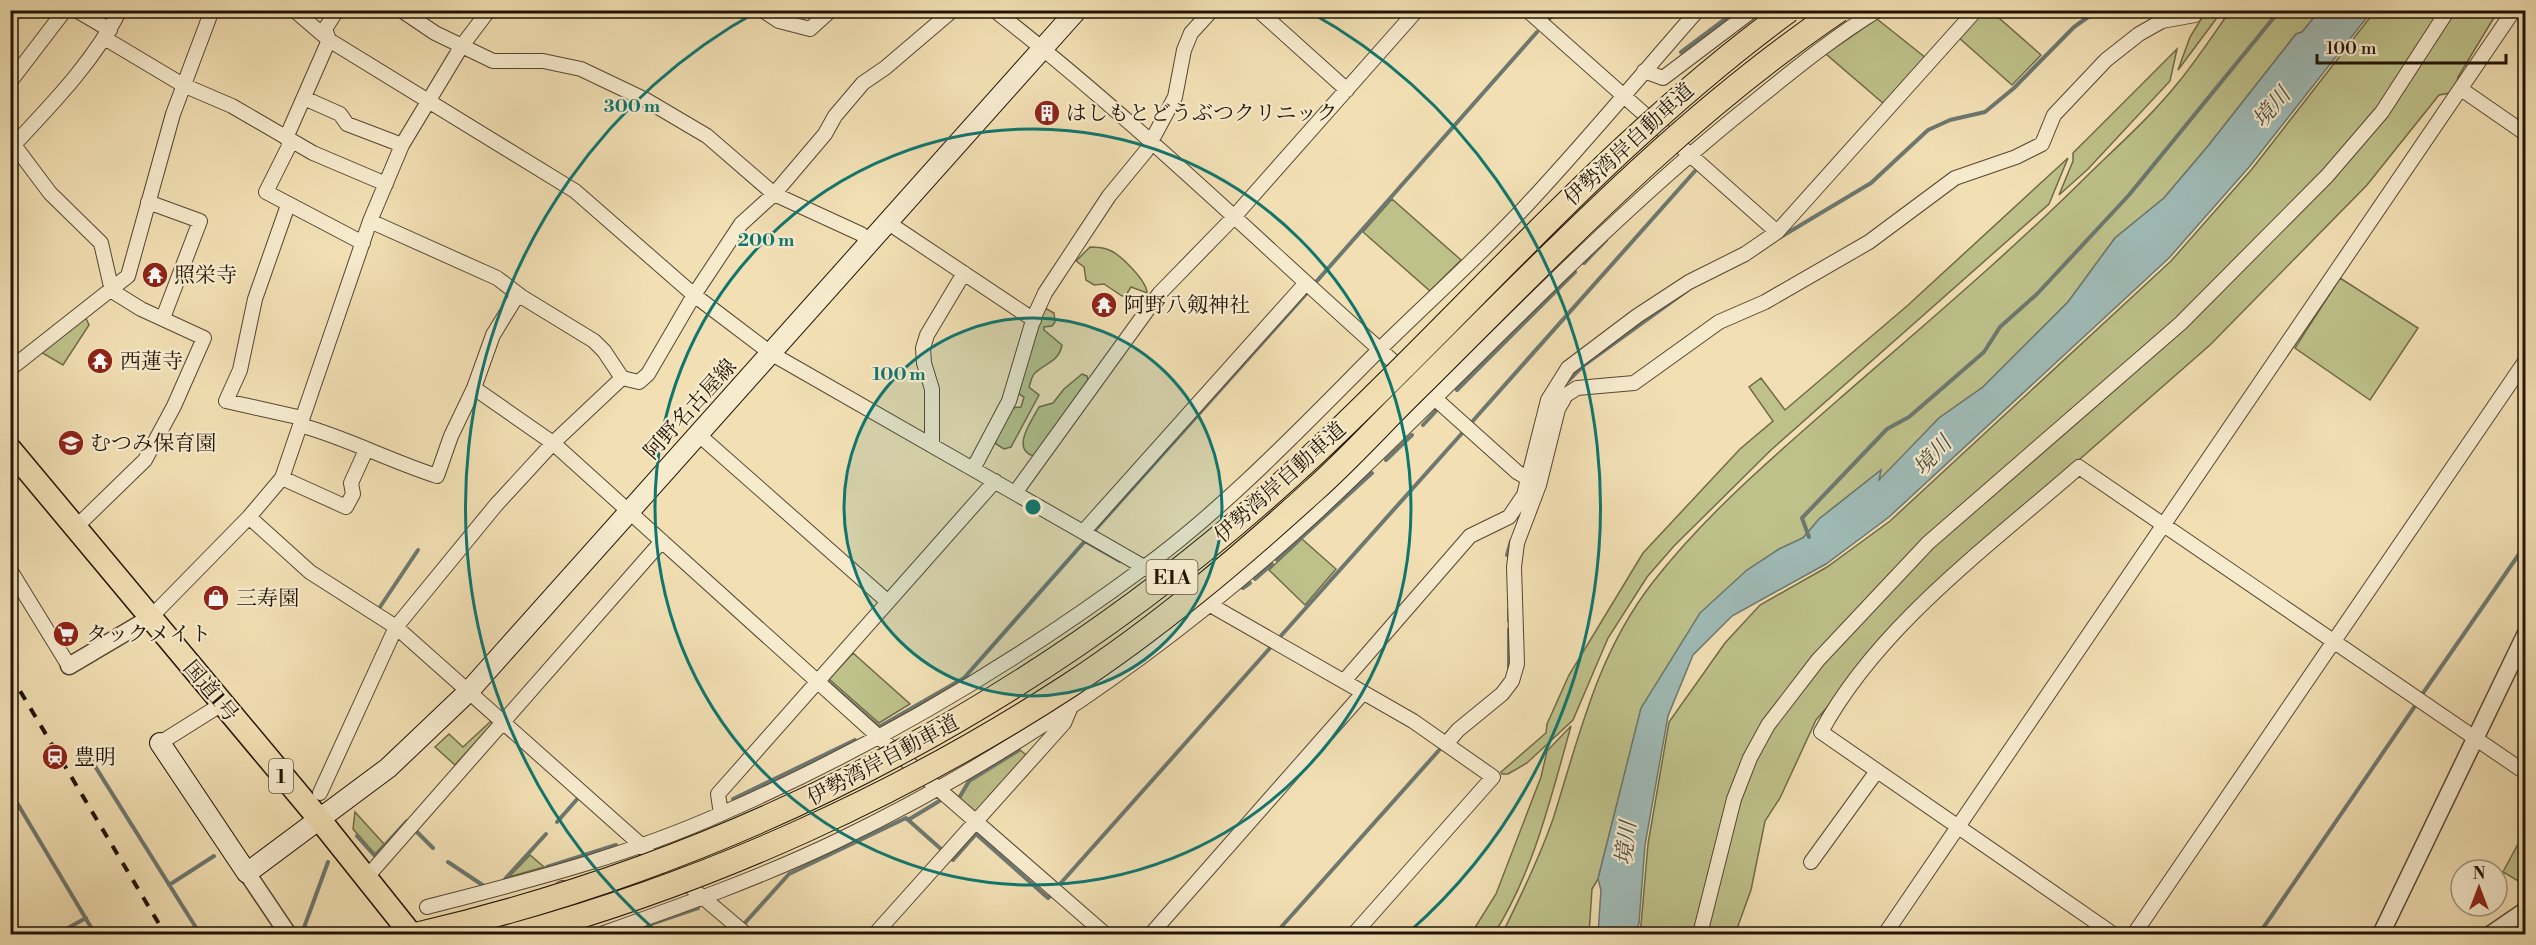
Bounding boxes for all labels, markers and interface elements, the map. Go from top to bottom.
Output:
scale bar [2317,27,2506,65]
text: 100 m [2326,37,2377,60]
street label: 伊勢湾岸自動車道 [1559,78,1700,212]
water label: 境川 [2248,81,2298,133]
text: 300 m [604,95,661,118]
building icon: はしもとどうぶつクリニック [1032,98,1062,128]
place label: はしもとどうぶつクリニック [1066,101,1338,127]
text: 200 m [738,229,795,252]
temple icon: 照栄寺 [140,260,170,290]
place label: 照栄寺 [174,263,237,289]
temple icon: 阿野八剱神社 [1089,290,1119,320]
place label: 阿野八剱神社 [1124,293,1250,319]
temple icon: 西蓮寺 [85,346,115,376]
place label: 西蓮寺 [120,349,183,375]
street label: 阿野名古屋線 [639,354,743,465]
text: 100 m [872,363,926,386]
street label: 伊勢湾岸自動車道 [1210,417,1352,549]
school or university icon: むつみ保育園 [56,428,86,458]
water label: 境川 [1908,429,1959,481]
place label: むつみ保育園 [90,431,216,457]
centre of rings [1023,497,1043,517]
road number: E1A [1146,560,1198,594]
shop icon: 三寿園 [201,583,231,613]
place label: 三寿園 [236,586,299,612]
supermarket icon: タックメイト [51,619,81,649]
place label: タックメイト [86,622,211,648]
street label: 国道1号 [177,656,243,728]
street label: 伊勢湾岸自動車道 [803,710,964,812]
station icon: 豊明 [40,742,70,772]
place label: 豊明 [74,745,116,771]
road number: 1 [269,759,293,793]
water label: 境川 [1610,818,1643,867]
north arrow [2449,858,2509,918]
text: N [2473,864,2486,884]

